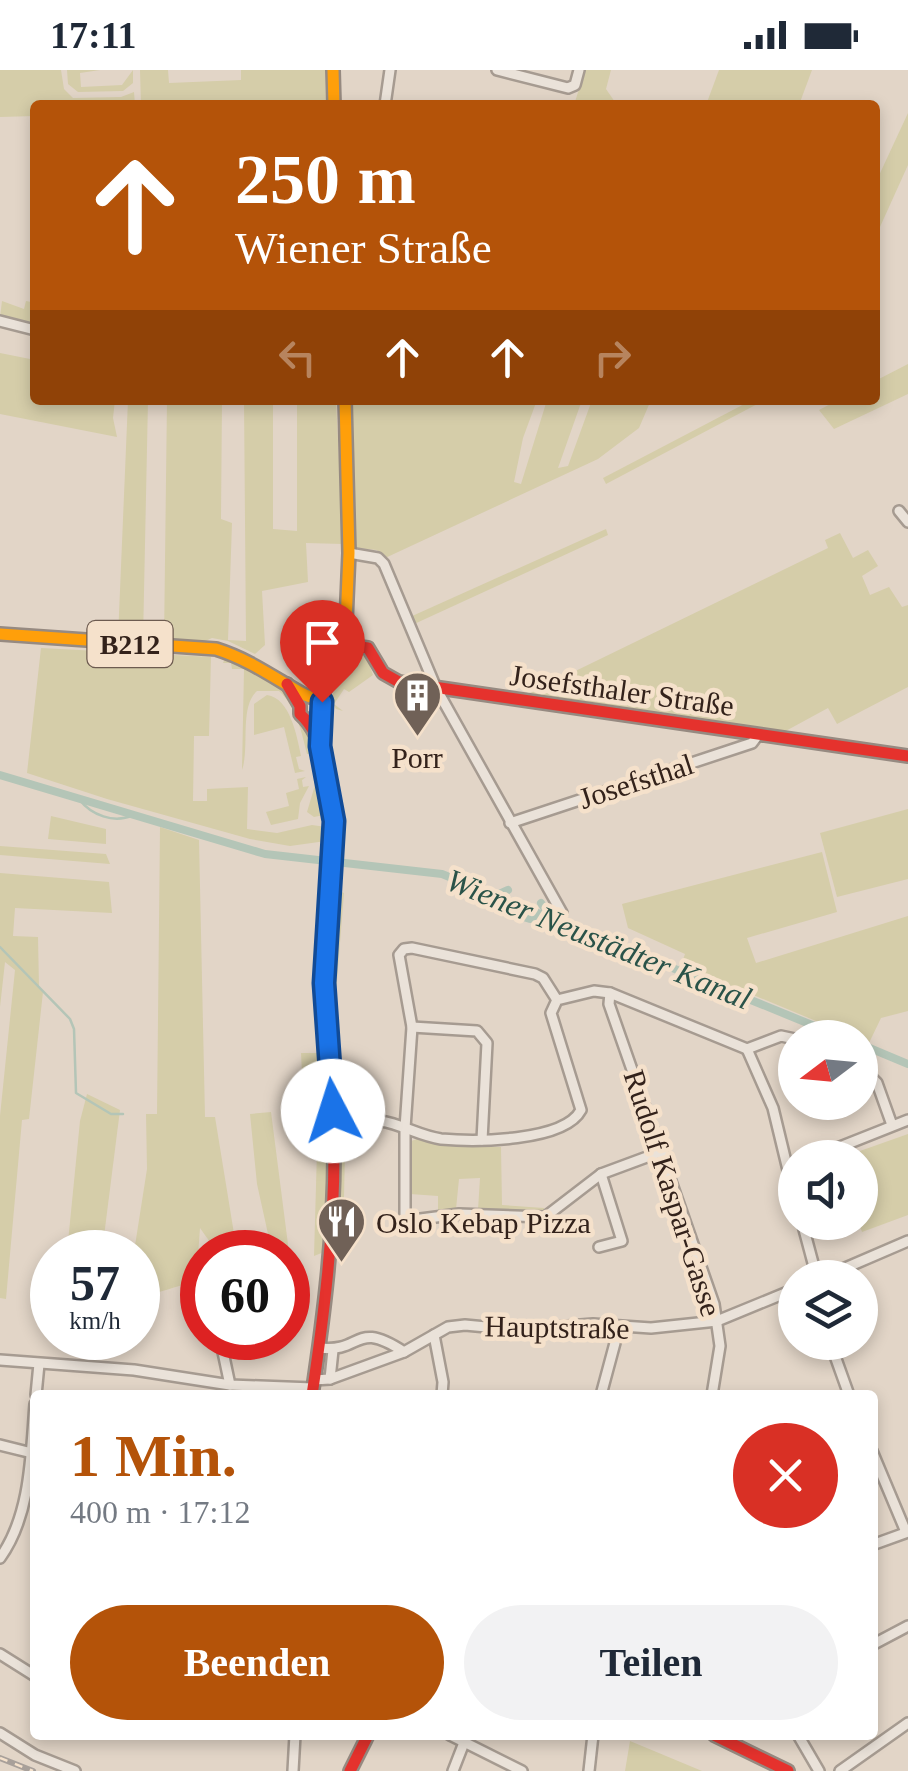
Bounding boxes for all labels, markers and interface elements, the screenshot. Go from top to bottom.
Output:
text: 17:11 [50,14,137,56]
icon: ahead [70,140,200,270]
text: 250 m [235,141,416,218]
text: Wiener Straße [235,223,492,273]
icon: left [270,330,325,385]
icon: ahead [375,330,430,385]
icon: ahead [480,330,535,385]
icon: right [585,330,640,385]
pin [280,600,365,703]
icon: arrive [295,615,350,670]
road number: B212 [88,621,172,667]
street label: Josefsthaler Straße [508,658,736,722]
building icon: Porr [391,670,443,738]
place label: Porr [391,741,443,774]
street label: Josefsthal [575,747,697,815]
water label: Wiener Neustädter Kanal [441,861,757,1017]
north arrow [778,1020,878,1120]
map controls [778,1020,878,1360]
position arrow [281,1059,385,1163]
street label: Rudolf Kaspar-Gasse [618,1066,728,1320]
button: sound [778,1140,878,1240]
restaurant icon: Oslo Kebap Pizza [315,1196,367,1264]
place label: Oslo Kebap Pizza [376,1206,591,1239]
speed limit sign: 60 [180,1230,310,1360]
text: 57 [70,1255,120,1311]
button: layers [778,1260,878,1360]
text: km/h [69,1307,121,1334]
street label: Hauptstraße [484,1309,630,1345]
text: 1 Min. [70,1423,237,1489]
button: close [733,1423,838,1528]
text: 400 m · 17:12 [70,1494,250,1530]
button: Beenden [70,1605,444,1720]
button: Teilen [464,1605,838,1720]

